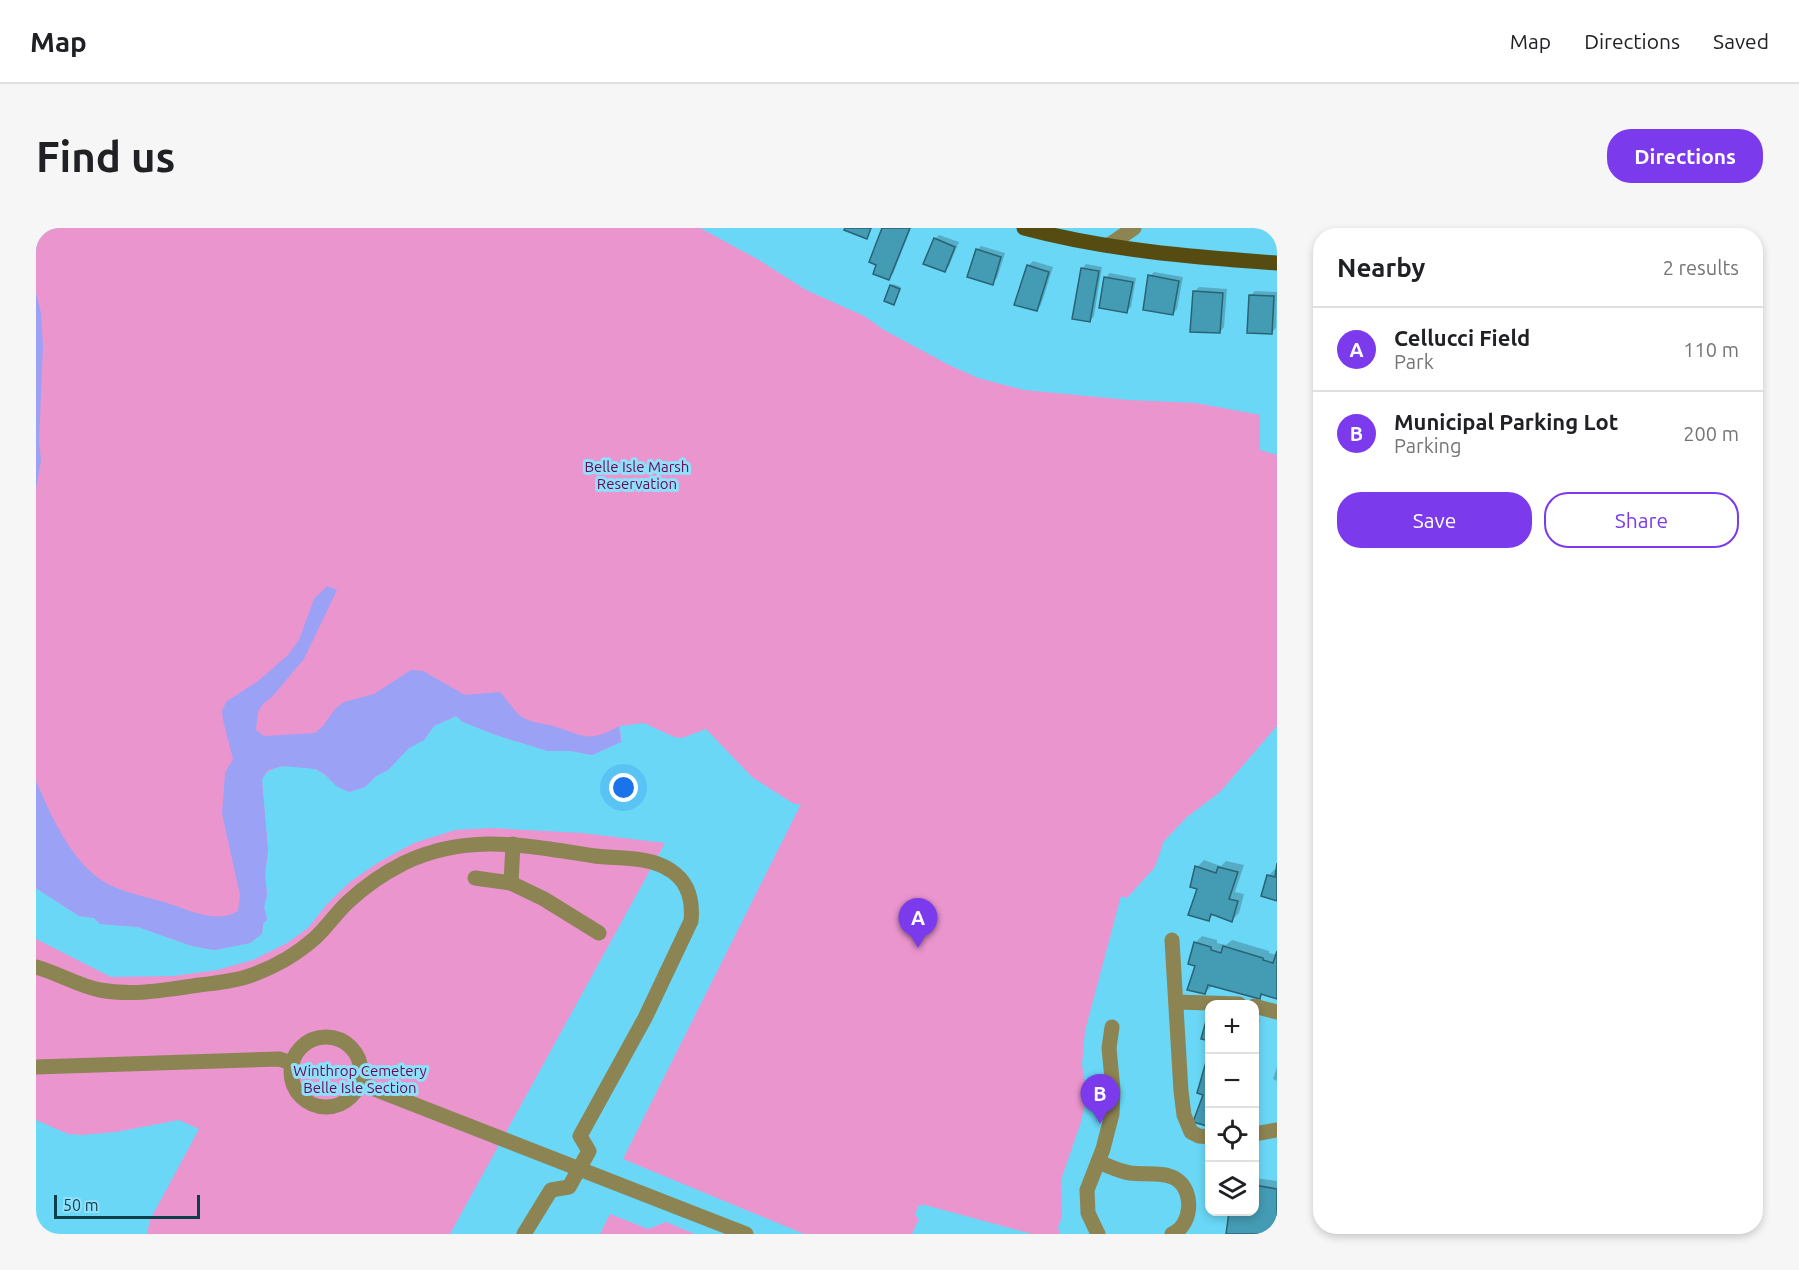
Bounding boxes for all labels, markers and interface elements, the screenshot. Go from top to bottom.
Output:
text: Map [30,26,87,57]
text: Map [1510,29,1551,53]
text: Directions [1584,29,1680,53]
text: Saved [1713,29,1769,53]
button: Directions [1607,129,1763,183]
text: Find us [36,133,175,180]
text: Nearby [1337,253,1425,282]
text: 2 results [1663,256,1739,279]
text: Cellucci Field [1394,325,1530,350]
text: A [1349,338,1364,361]
text: 110 m [1683,338,1739,361]
text: Park [1394,350,1434,373]
text: Municipal Parking Lot [1394,409,1618,434]
text: B [1350,422,1363,445]
text: 200 m [1683,422,1739,445]
text: Parking [1394,434,1462,457]
park label: Belle Isle Marsh Reservation [585,458,689,492]
button: Save [1337,492,1532,548]
button: Share [1544,492,1739,548]
your location [609,773,638,802]
pin: A [898,898,938,948]
map controls [1205,1000,1259,1216]
button: + [1205,1000,1259,1054]
button: − [1205,1054,1259,1108]
park label: Winthrop Cemetery Belle Isle Section [293,1062,427,1096]
pin: B [1080,1074,1120,1124]
button: locate [1205,1108,1259,1162]
button: layers [1205,1162,1259,1216]
scale bar [54,1192,200,1220]
text: 50 m [63,1196,99,1214]

